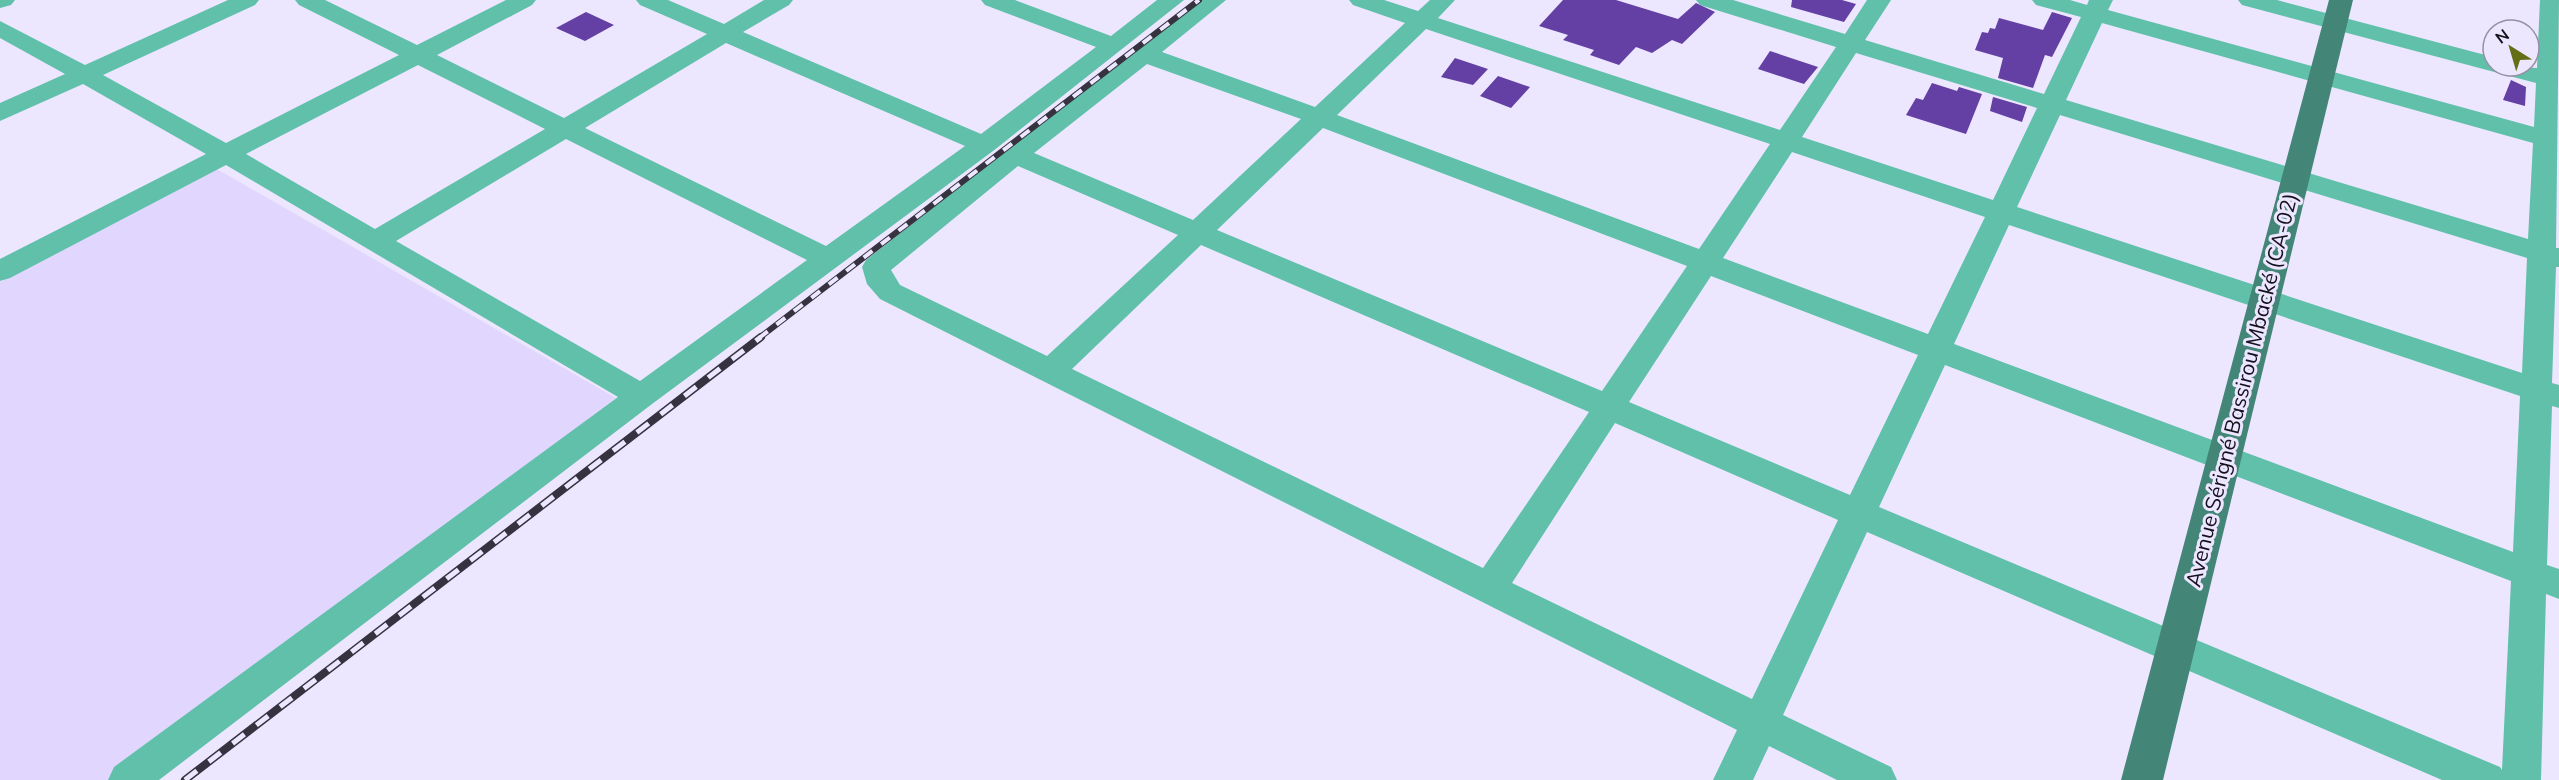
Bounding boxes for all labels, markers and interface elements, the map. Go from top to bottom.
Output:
north arrow [2481,18,2541,78]
text: N [2491,24,2513,48]
street label: Avenue Sérigné Bassirou Mbacké (CA-02) [2179,190,2303,589]

